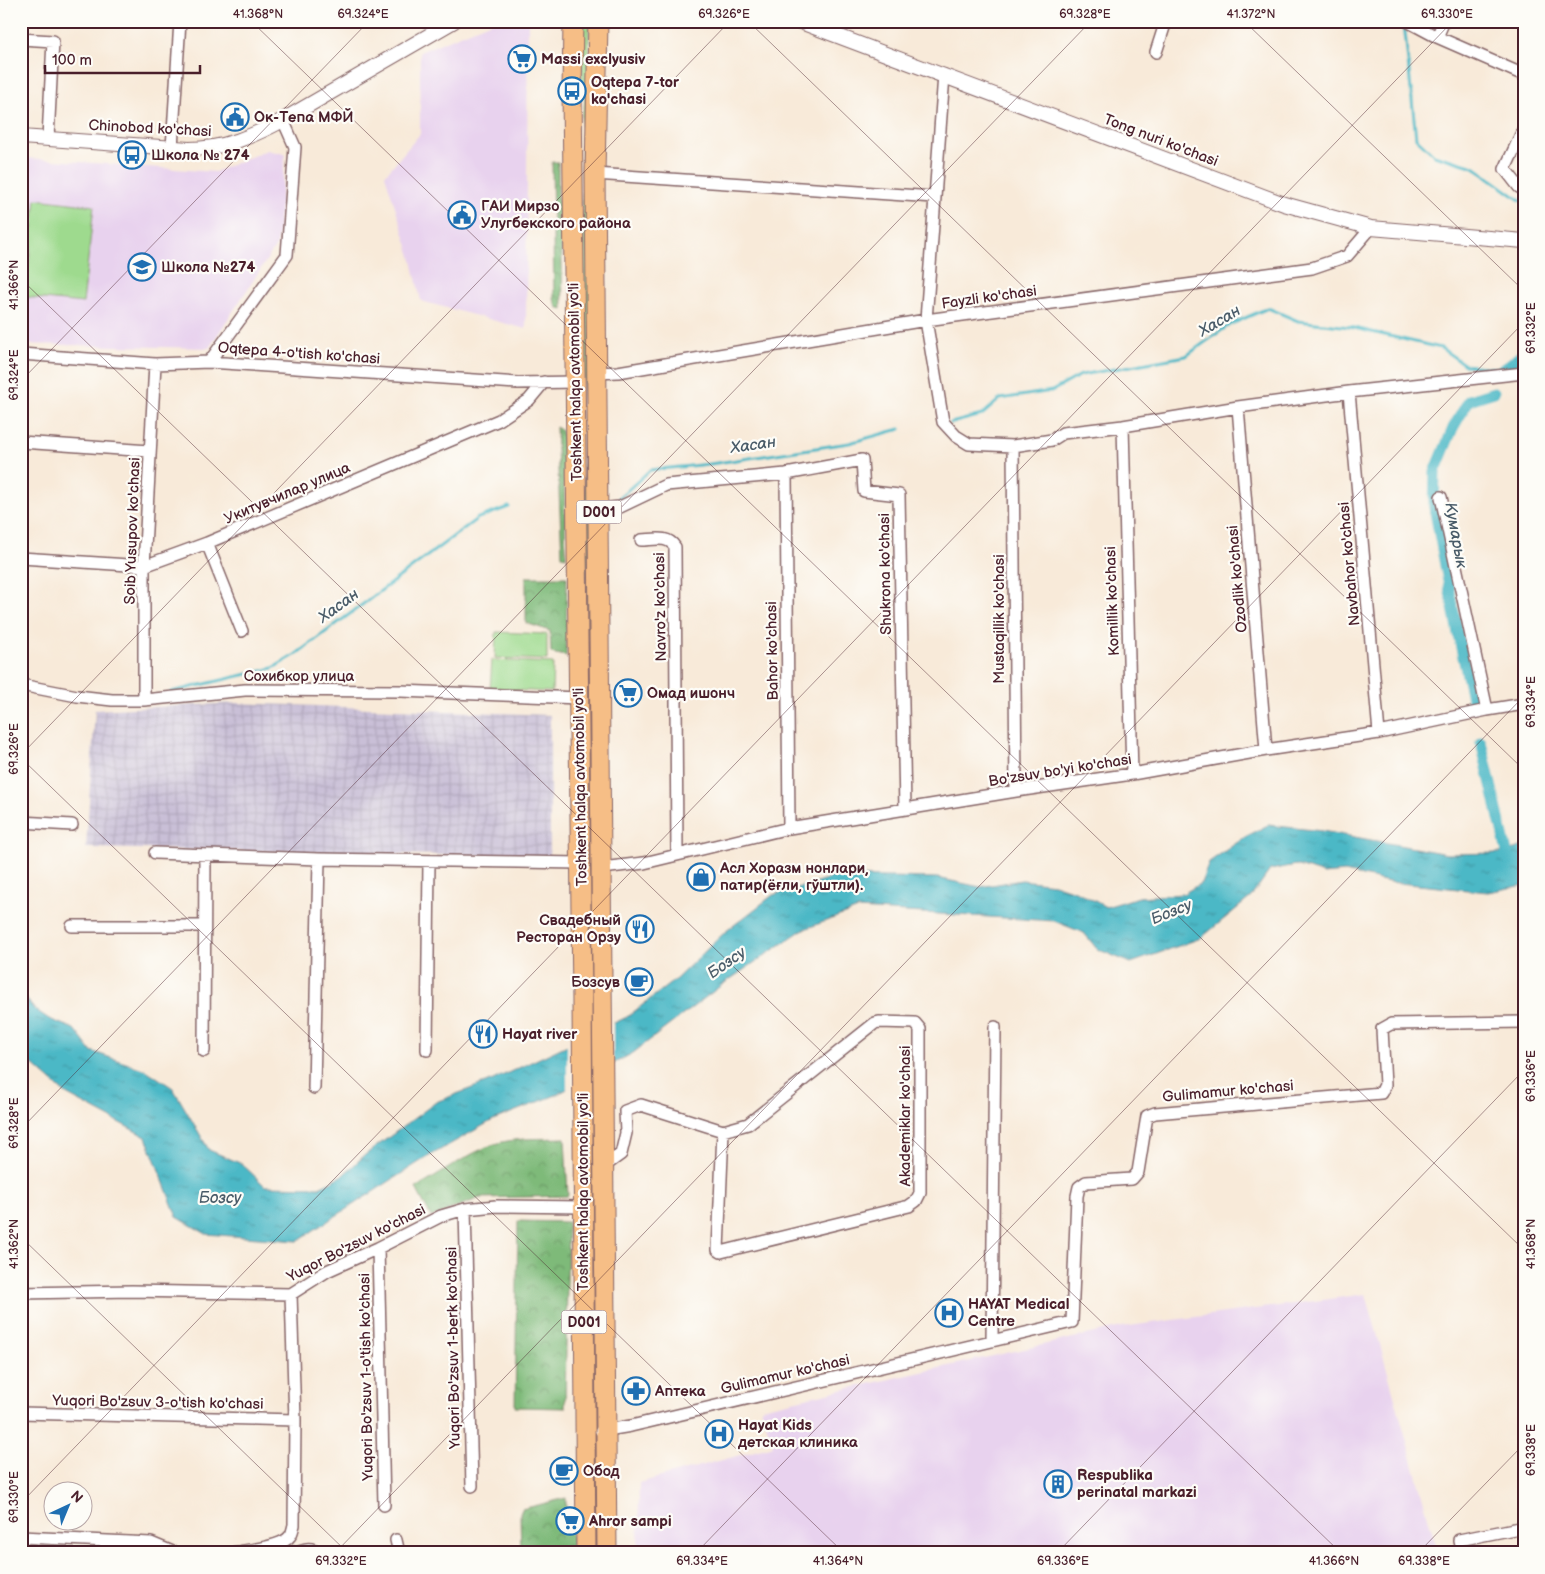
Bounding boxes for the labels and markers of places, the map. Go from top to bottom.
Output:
supermarket icon: Massi exclyusiv [507,44,537,74]
place label: Massi exclyusiv [541,50,646,69]
place label: Oqtepa 7-tor ko'chasi [591,73,680,109]
bus stop icon: Oqtepa 7-tor ko'chasi [557,76,587,106]
public building icon: Ок-Тепа МФЙ [220,102,250,132]
place label: Ок-Тепа МФЙ [254,107,353,127]
bus stop icon: Школа № 274 [117,140,147,170]
place label: Школа № 274 [151,146,250,165]
place label: ГАИ Мирзо Улугбекского района [481,197,631,233]
public building icon: ГАИ Мирзо Улугбекского района [447,200,477,230]
school or university icon: Школа №274 [127,252,157,282]
place label: Школа №274 [161,258,256,277]
supermarket icon: Омад ишонч [613,678,643,708]
place label: Омад ишонч [647,684,735,703]
place label: Асл Хоразм нонлари, патир(ёғли, гўштли). [719,859,869,895]
shop icon: Асл Хоразм нонлари, патир(ёғли, гўштли). [686,862,716,892]
place label: Свадебный Ресторан Орзу [516,911,622,947]
restaurant icon: Свадебный Ресторан Орзу [625,914,655,944]
cafe icon: Бозсув [624,967,654,997]
place label: Бозсув [571,973,620,992]
restaurant icon: Hayat river [468,1019,498,1049]
place label: Hayat river [502,1025,578,1044]
place label: HAYAT Medical Centre [968,1295,1069,1331]
hospital icon: HAYAT Medical Centre [934,1298,964,1328]
pharmacy icon: Аптека [621,1376,651,1406]
place label: Аптека [654,1382,706,1401]
place label: Hayat Kids детская клиника [737,1416,858,1452]
hospital icon: Hayat Kids детская клиника [704,1419,734,1449]
cafe icon: Обод [549,1456,579,1486]
place label: Обод [583,1462,620,1481]
place label: Respublika perinatal markazi [1077,1466,1197,1502]
building icon: Respublika perinatal markazi [1043,1469,1073,1499]
supermarket icon: Ahror sampi [555,1506,585,1536]
place label: Ahror sampi [588,1512,672,1531]

